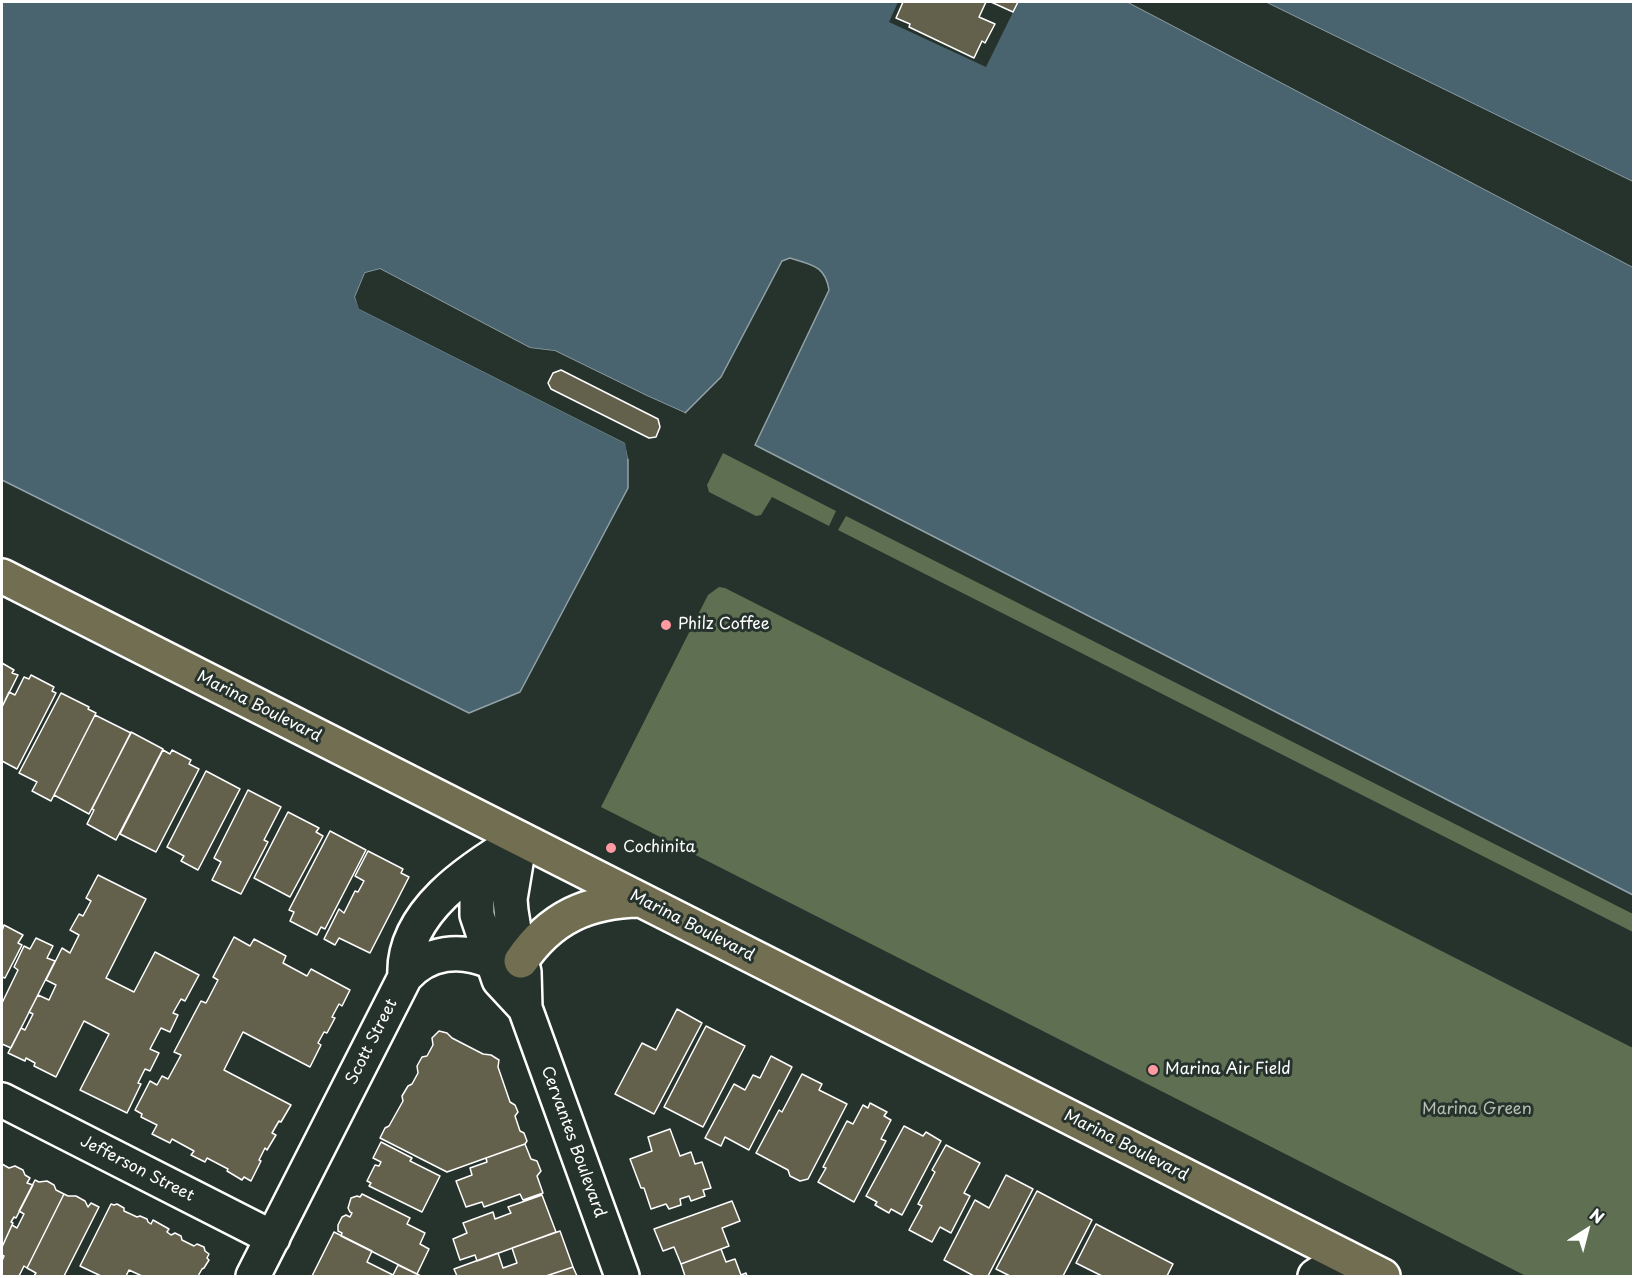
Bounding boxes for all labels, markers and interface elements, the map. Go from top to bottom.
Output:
place label: Philz Coffee [678,615,770,635]
marker: Philz Coffee [659,618,673,632]
street label: Marina Boulevard [194,667,324,747]
place label: Cochinita [623,838,696,858]
marker: Cochinita [604,841,618,855]
street label: Marina Boulevard [627,886,757,966]
street label: Scott Street [342,996,402,1088]
place label: Marina Air Field [1165,1060,1291,1080]
marker: Marina Air Field [1146,1063,1160,1077]
street label: Cervantes Boulevard [537,1064,609,1220]
park label: Marina Green [1422,1100,1532,1120]
street label: Marina Boulevard [1061,1106,1191,1186]
street label: Jefferson Street [77,1132,197,1206]
north arrow [1557,1200,1617,1260]
text: N [1585,1202,1610,1229]

